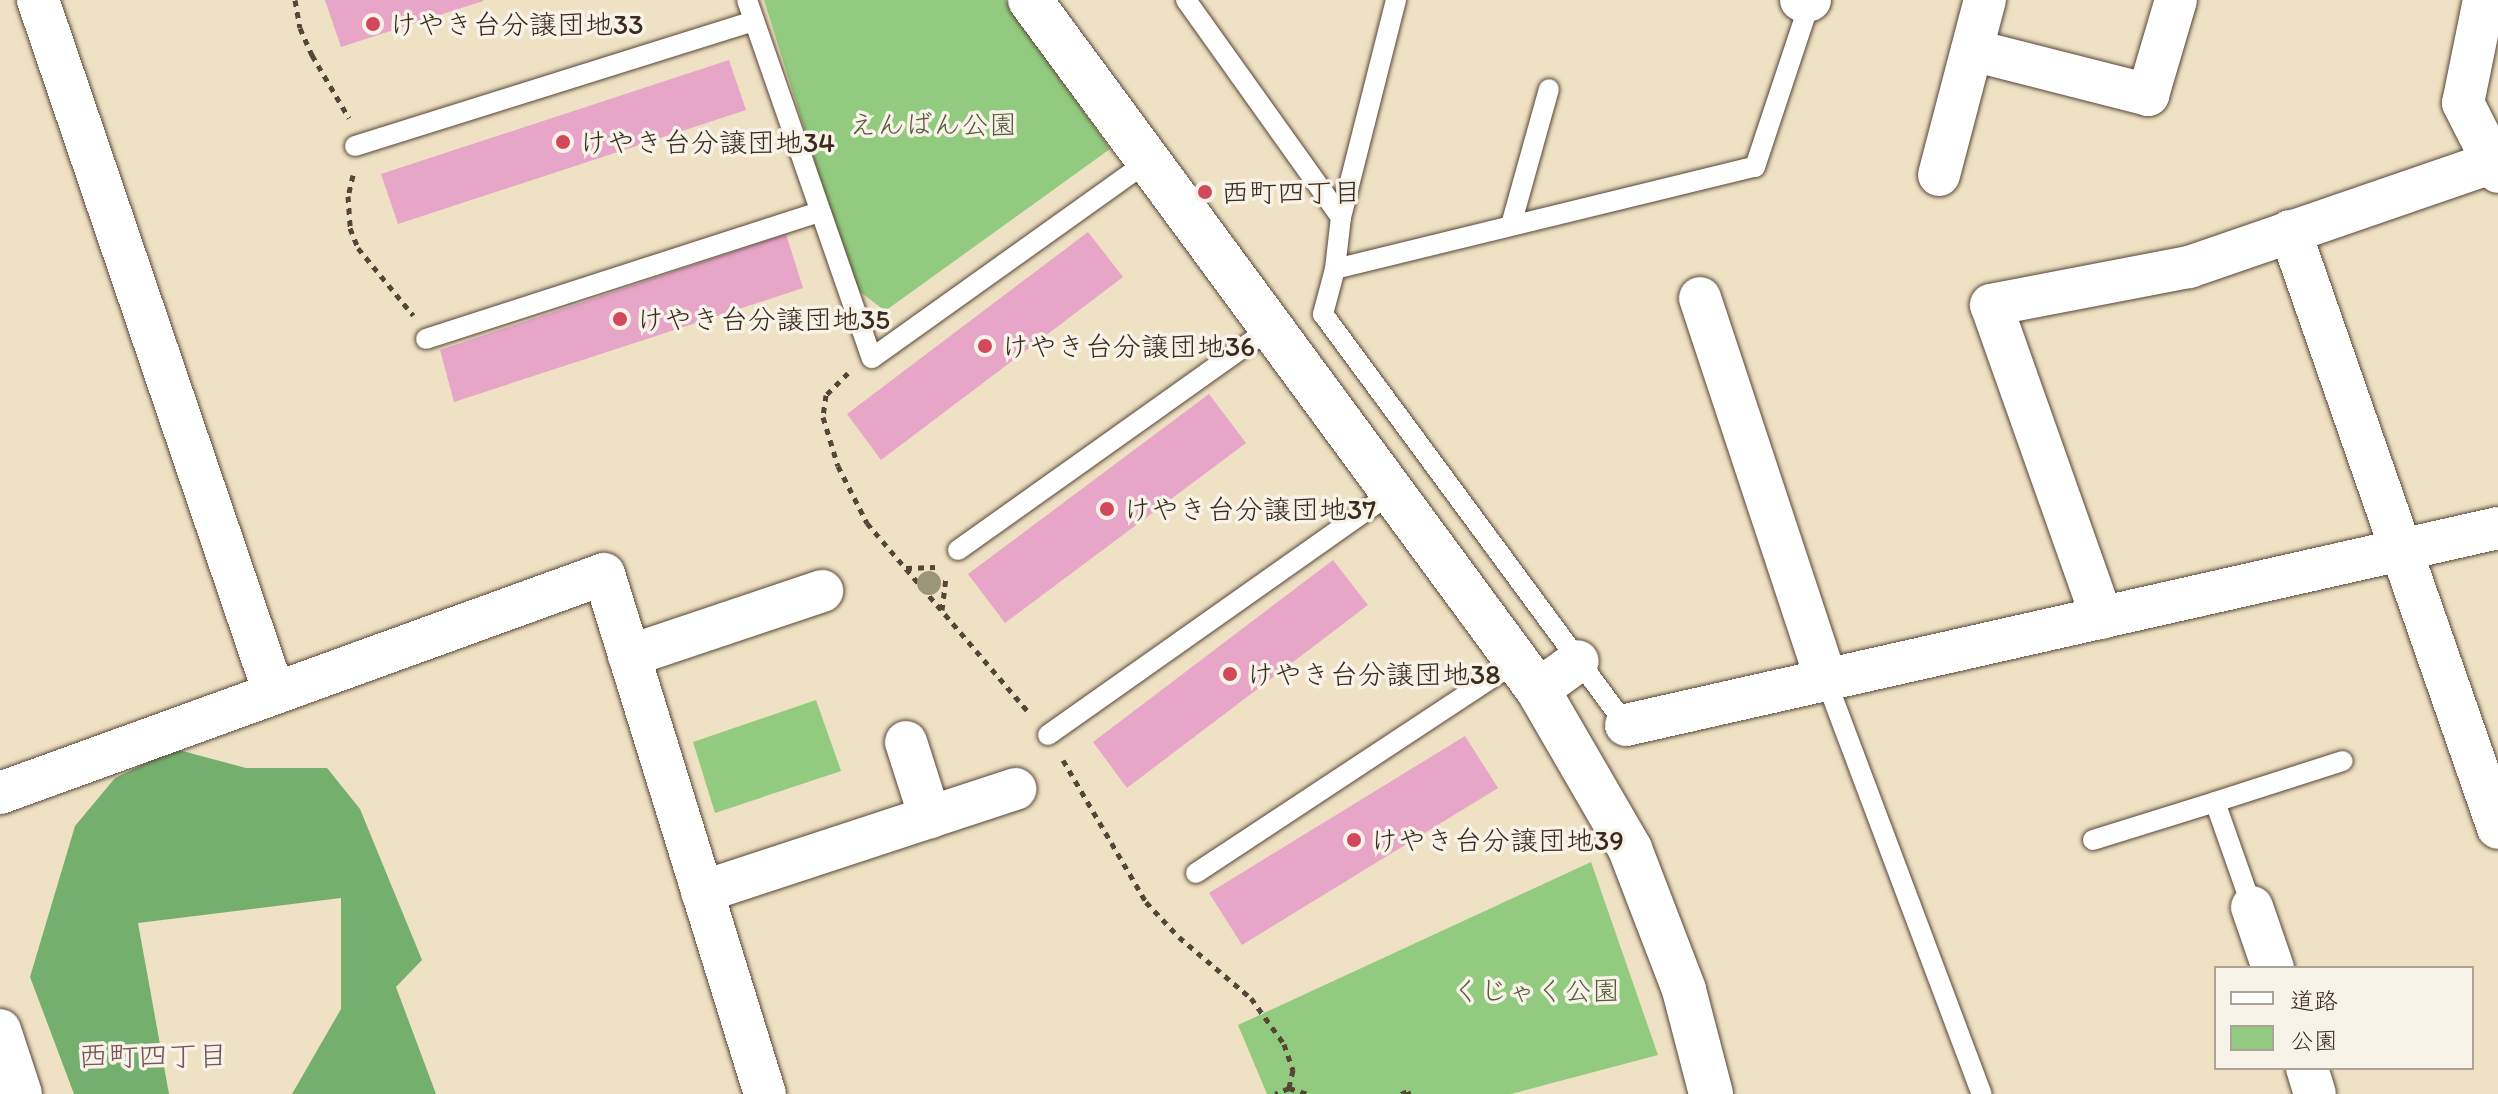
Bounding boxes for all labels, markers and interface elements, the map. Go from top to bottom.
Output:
place label: けやき台分譲団地33 [389,7,644,41]
marker: けやき台分譲団地33 [364,15,382,33]
park label: えんばん公園 [849,107,1017,141]
place label: けやき台分譲団地34 [579,125,835,159]
marker: けやき台分譲団地34 [554,133,572,151]
place label: 西町四丁目 [1221,175,1361,209]
marker: 西町四丁目 [1196,183,1214,201]
place label: けやき台分譲団地35 [636,302,890,336]
marker: けやき台分譲団地35 [611,310,629,328]
place label: けやき台分譲団地36 [1001,329,1255,363]
marker: けやき台分譲団地36 [976,337,994,355]
place label: けやき台分譲団地37 [1123,492,1376,526]
marker: けやき台分譲団地37 [1098,500,1116,518]
place label: けやき台分譲団地38 [1246,657,1501,691]
marker: けやき台分譲団地38 [1221,665,1239,683]
place label: けやき台分譲団地39 [1370,823,1624,857]
marker: けやき台分譲団地39 [1345,831,1363,849]
legend [2214,966,2474,1070]
park label: くじゃく公園 [1452,973,1620,1007]
text: 道路 [2290,986,2338,1015]
text: 公園 [2290,1026,2338,1055]
district label: 西町四丁目 [78,1038,228,1074]

